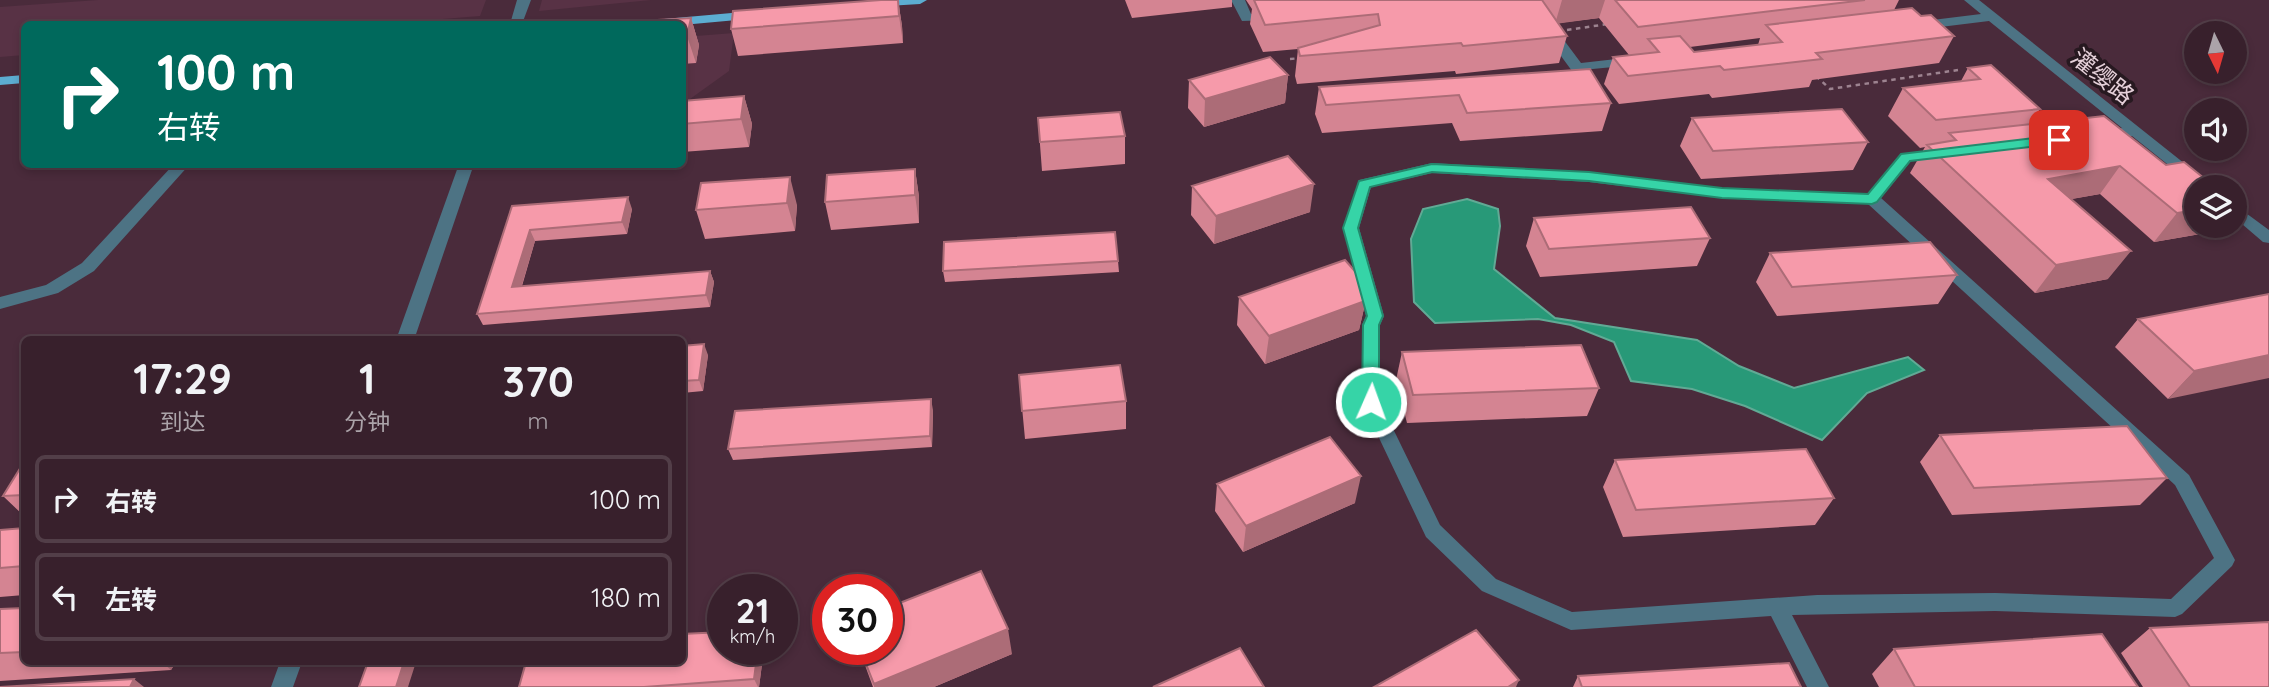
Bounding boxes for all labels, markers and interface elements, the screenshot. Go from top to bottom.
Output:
north arrow [2184,21,2247,84]
map controls [2184,21,2247,238]
text: 100 m [157,41,295,102]
street label: 灌缨路 [2066,42,2140,110]
icon: right [42,49,133,140]
button: sound [2184,98,2247,161]
text: 右转 [157,107,221,147]
pin [2029,110,2089,170]
icon: arrive [2040,121,2078,159]
button: layers [2184,175,2247,238]
text: 17:29 [133,352,232,405]
text: 1 [359,352,375,405]
text: 370 [502,355,574,408]
position arrow [1334,365,1408,439]
text: m [528,406,549,435]
text: 到达 [160,407,206,436]
text: 分钟 [344,407,390,436]
icon: right [46,480,84,518]
text: 100 m [590,483,661,516]
text: 右转 [105,485,157,518]
speed limit sign: 30 [812,574,903,665]
icon: left [46,578,84,616]
text: 180 m [591,581,661,614]
text: 左转 [105,583,157,616]
text: 21 [736,588,769,632]
text: km/h [730,625,775,648]

